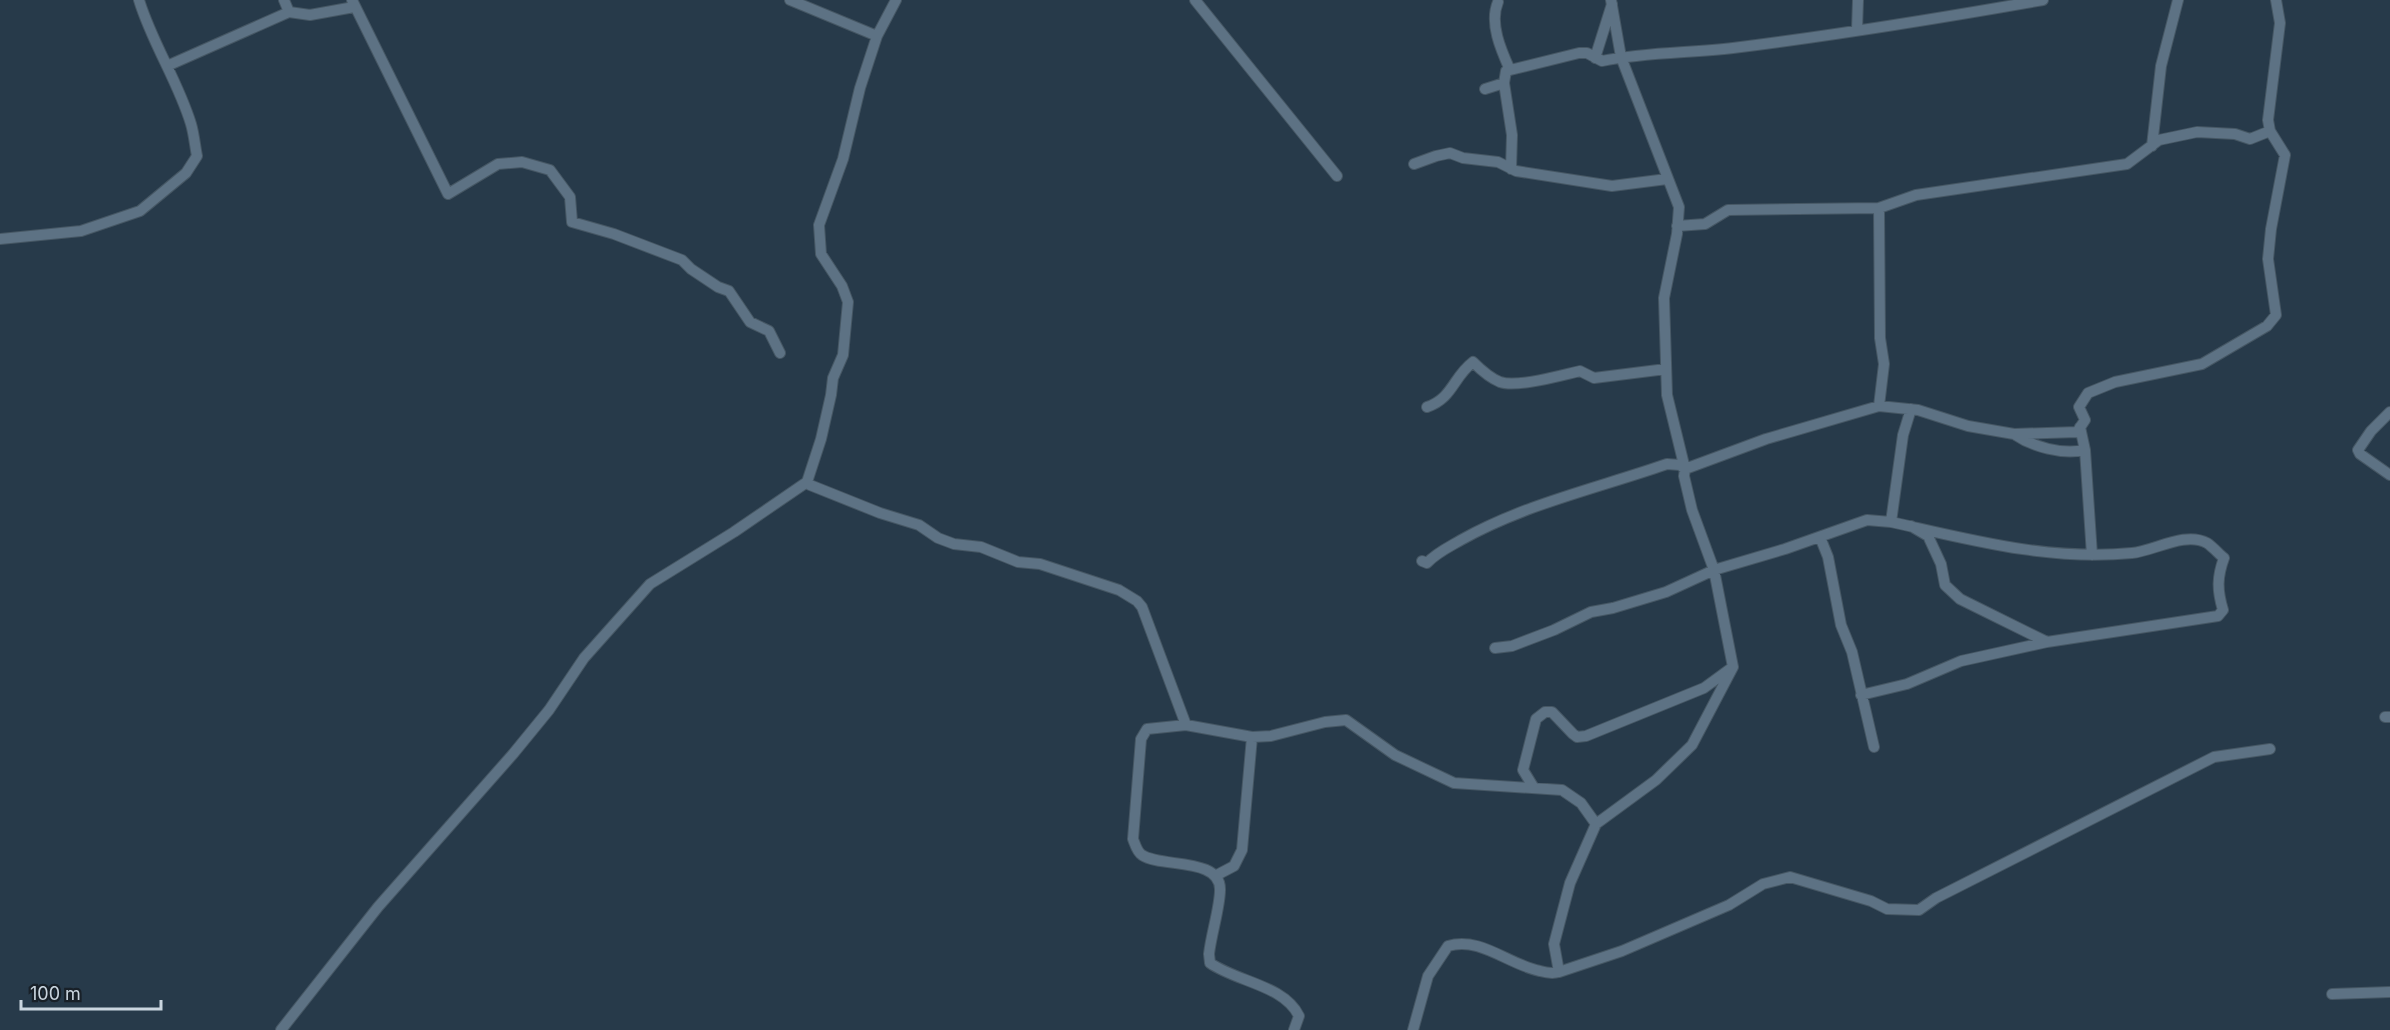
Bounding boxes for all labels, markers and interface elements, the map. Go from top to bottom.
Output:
scale bar [21,973,160,1011]
text: 100 m [30,983,81,1004]

